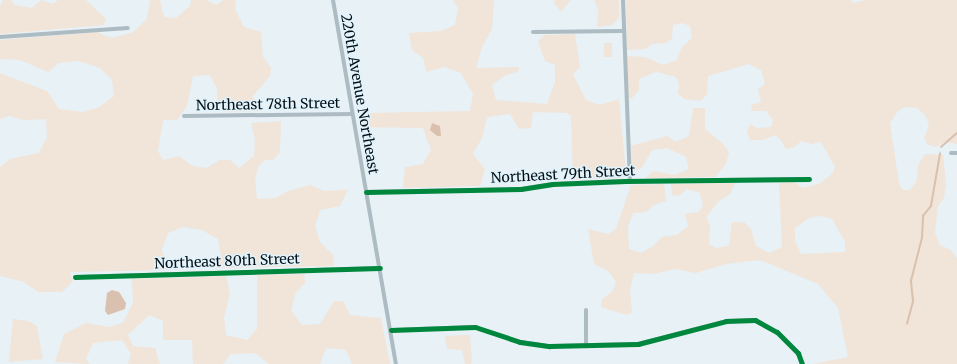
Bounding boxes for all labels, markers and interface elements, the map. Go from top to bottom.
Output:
street label: 220th Avenue Northeast [338,13,382,175]
street label: Northeast 78th Street [196,94,340,114]
street label: Northeast 79th Street [490,162,636,186]
street label: Northeast 80th Street [154,250,300,272]

